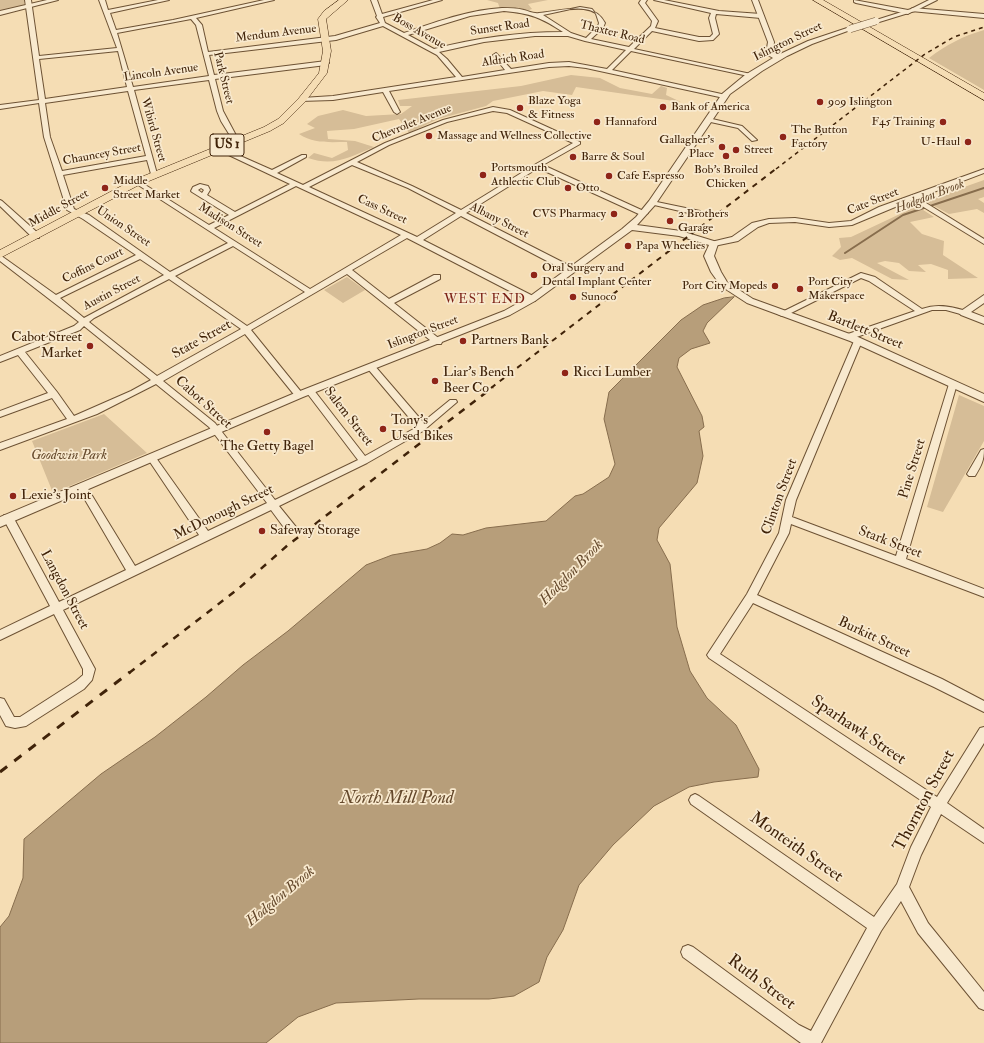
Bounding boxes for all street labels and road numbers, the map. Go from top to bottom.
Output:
street label: Boss Avenue [390,11,448,53]
street label: Sunset Road [469,17,531,39]
street label: Thaxter Road [578,18,646,48]
street label: Islington Street [751,19,825,65]
street label: Mendum Avenue [235,22,317,46]
street label: Aldrich Road [481,47,545,71]
street label: Park Street [210,50,236,106]
street label: Lincoln Avenue [123,61,199,85]
street label: Wibird Street [137,96,169,164]
street label: Chevrolet Avenue [370,101,454,147]
road number: US 1 [210,134,244,156]
street label: Chauncey Street [62,141,142,169]
street label: Cate Street [845,185,901,219]
street label: Middle Street [27,187,91,231]
street label: Cass Street [355,192,409,228]
street label: Albany Street [467,200,531,242]
street label: Madison Street [195,201,265,251]
street label: Union Street [93,204,153,250]
street label: Coffins Court [60,245,126,287]
street label: Austin Street [81,272,143,314]
street label: Bartlett Street [825,308,905,354]
street label: Islington Street [386,313,460,353]
street label: State Street [169,317,235,363]
street label: Cabot Street [171,373,235,433]
street label: Salem Street [320,384,376,450]
street label: Pine Street [896,437,930,501]
street label: Clinton Street [758,457,802,537]
street label: McDonough Street [171,482,277,544]
street label: Stark Street [856,523,924,563]
street label: Langdon Street [36,547,92,633]
street label: Burkitt Street [835,614,913,662]
street label: Sparhawk Street [807,692,909,770]
street label: Thornton Street [890,747,960,855]
street label: Monteith Street [746,808,846,888]
street label: Ruth Street [723,951,799,1015]

